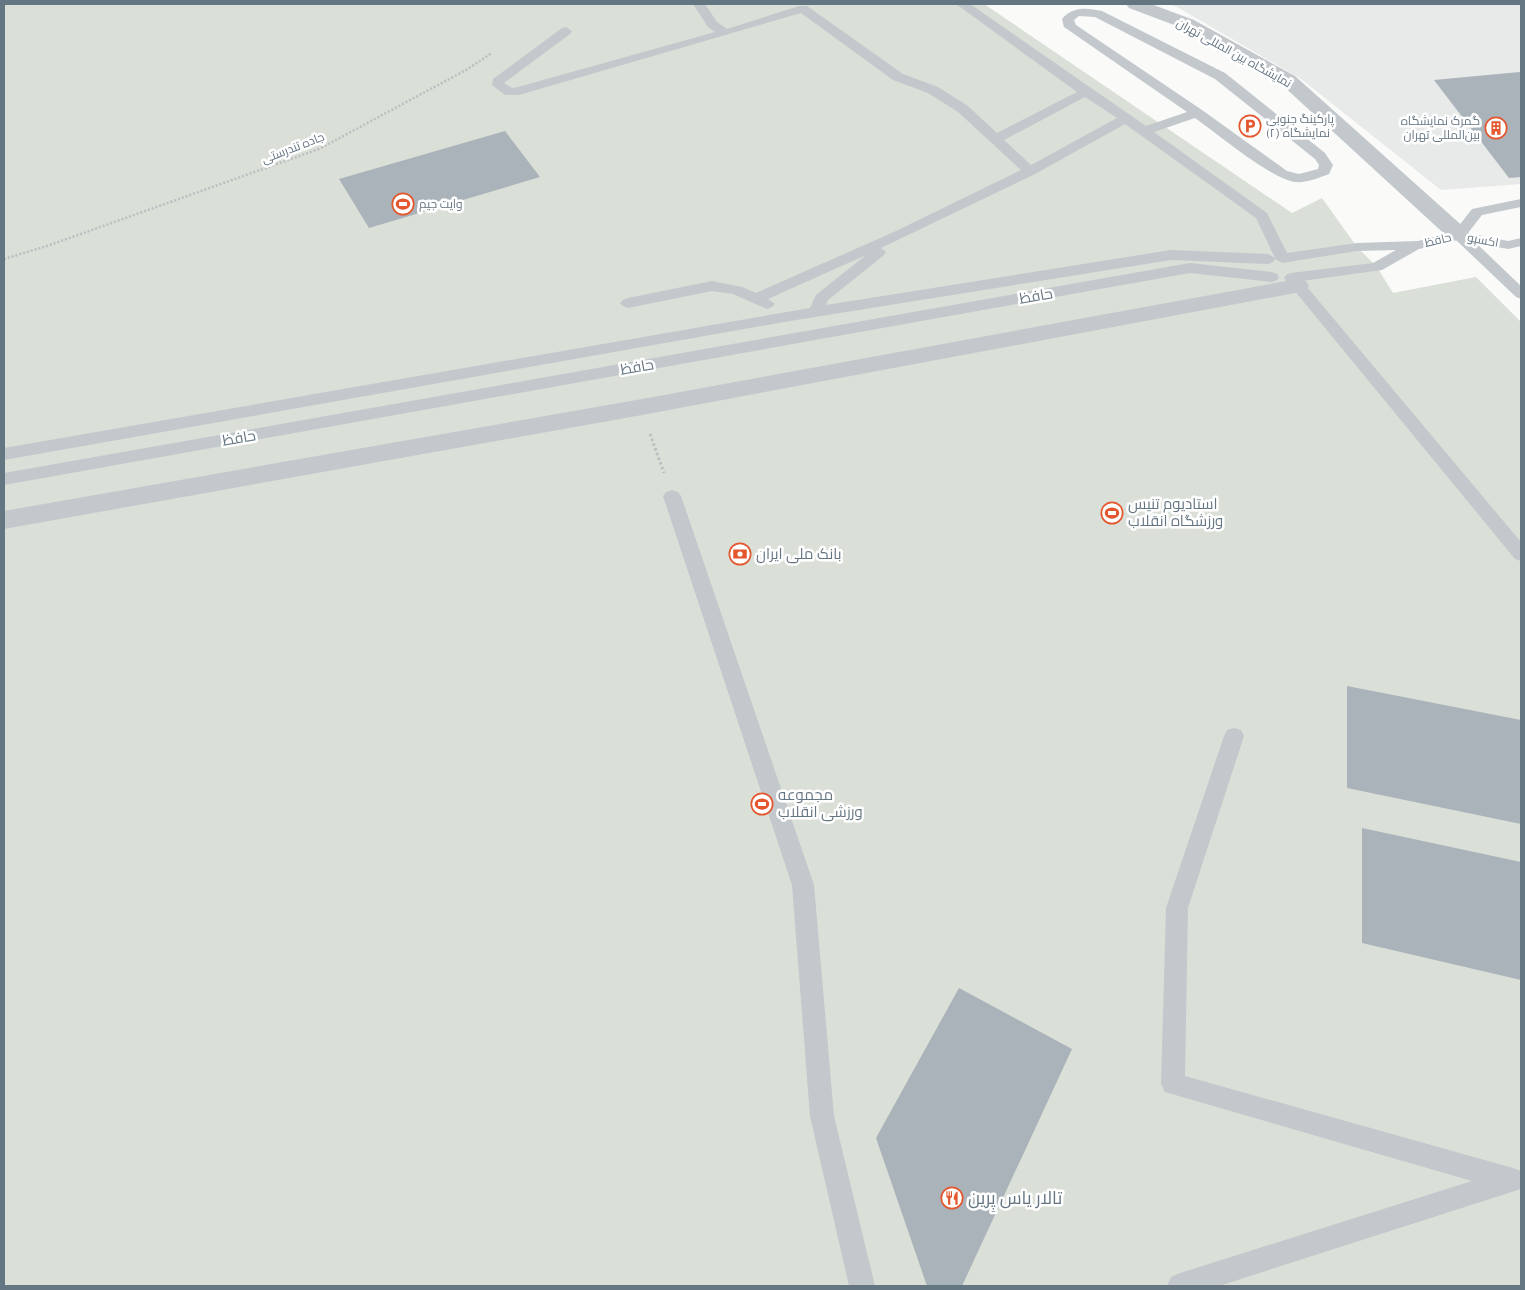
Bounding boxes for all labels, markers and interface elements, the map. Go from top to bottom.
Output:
street label: نمایشگاه بین المللی تهران [1174,16,1294,90]
place label: پارکینگ جنوبی نمایشگاه (۲) [1266,112,1335,140]
parking icon: پارکینگ جنوبی نمایشگاه (۲) [1238,114,1262,138]
place label: گمرک نمایشگاه بین‌المللی تهران [1401,114,1480,142]
building icon: گمرک نمایشگاه بین‌المللی تهران [1484,116,1508,140]
street label: جاده تندرستی [260,130,326,166]
sports icon: وایت جیم [391,192,415,216]
place label: وایت جیم [419,197,463,212]
street label: حافظ [1423,230,1453,249]
street label: اکسپو [1466,230,1500,251]
street label: حافظ [1018,284,1054,307]
street label: حافظ [619,355,655,378]
street label: حافظ [221,426,257,449]
place label: استادیوم تنیس ورزشگاه انقلاب [1128,495,1223,530]
sports icon: استادیوم تنیس ورزشگاه انقلاب [1100,501,1124,525]
bank icon: بانک ملی ایران [728,542,752,566]
place label: بانک ملی ایران [756,545,842,564]
place label: مجموعه ورزشی انقلاب [778,786,863,822]
sports icon: مجموعه ورزشی انقلاب [750,792,774,816]
restaurant icon: تالار یاس پِرین [940,1186,964,1210]
place label: تالار یاس پِرین [968,1187,1062,1212]

